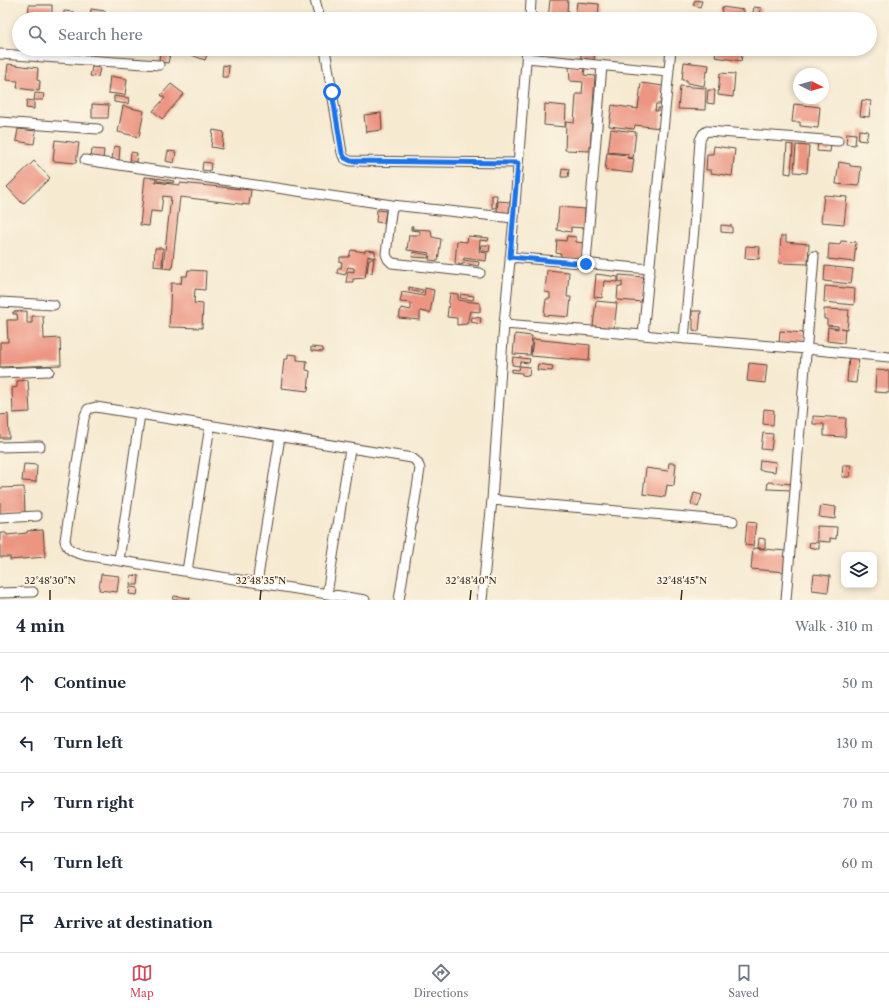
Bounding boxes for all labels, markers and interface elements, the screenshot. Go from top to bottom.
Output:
search box [12,12,877,56]
icon: search [26,23,48,45]
text: Search here [58,25,143,44]
north arrow [793,68,829,104]
route start [323,83,341,101]
route end [577,255,595,273]
map controls [841,552,877,588]
button: layers [841,552,877,588]
text: 32°48'30"N [24,574,76,587]
text: 32°48'35"N [236,574,286,587]
text: 32°48'40"N [445,574,497,587]
text: 32°48'45"N [657,574,707,587]
text: 4 min [16,616,65,636]
text: Walk · 310 m [795,618,873,634]
icon: ahead [16,672,38,694]
text: Continue [54,673,126,692]
text: 50 m [842,675,873,691]
icon: left [16,732,38,754]
text: Turn left [54,733,123,752]
text: 130 m [837,735,873,751]
icon: right [16,792,38,814]
text: Turn right [54,793,134,812]
text: 70 m [843,795,873,811]
icon: left [16,852,38,874]
text: Turn left [54,853,123,872]
text: 60 m [842,855,873,871]
icon: arrive [16,912,38,934]
text: Arrive at destination [54,913,213,932]
tab: Map [130,962,154,1000]
tab: Directions [414,962,468,1000]
tab: Saved [728,962,759,1000]

